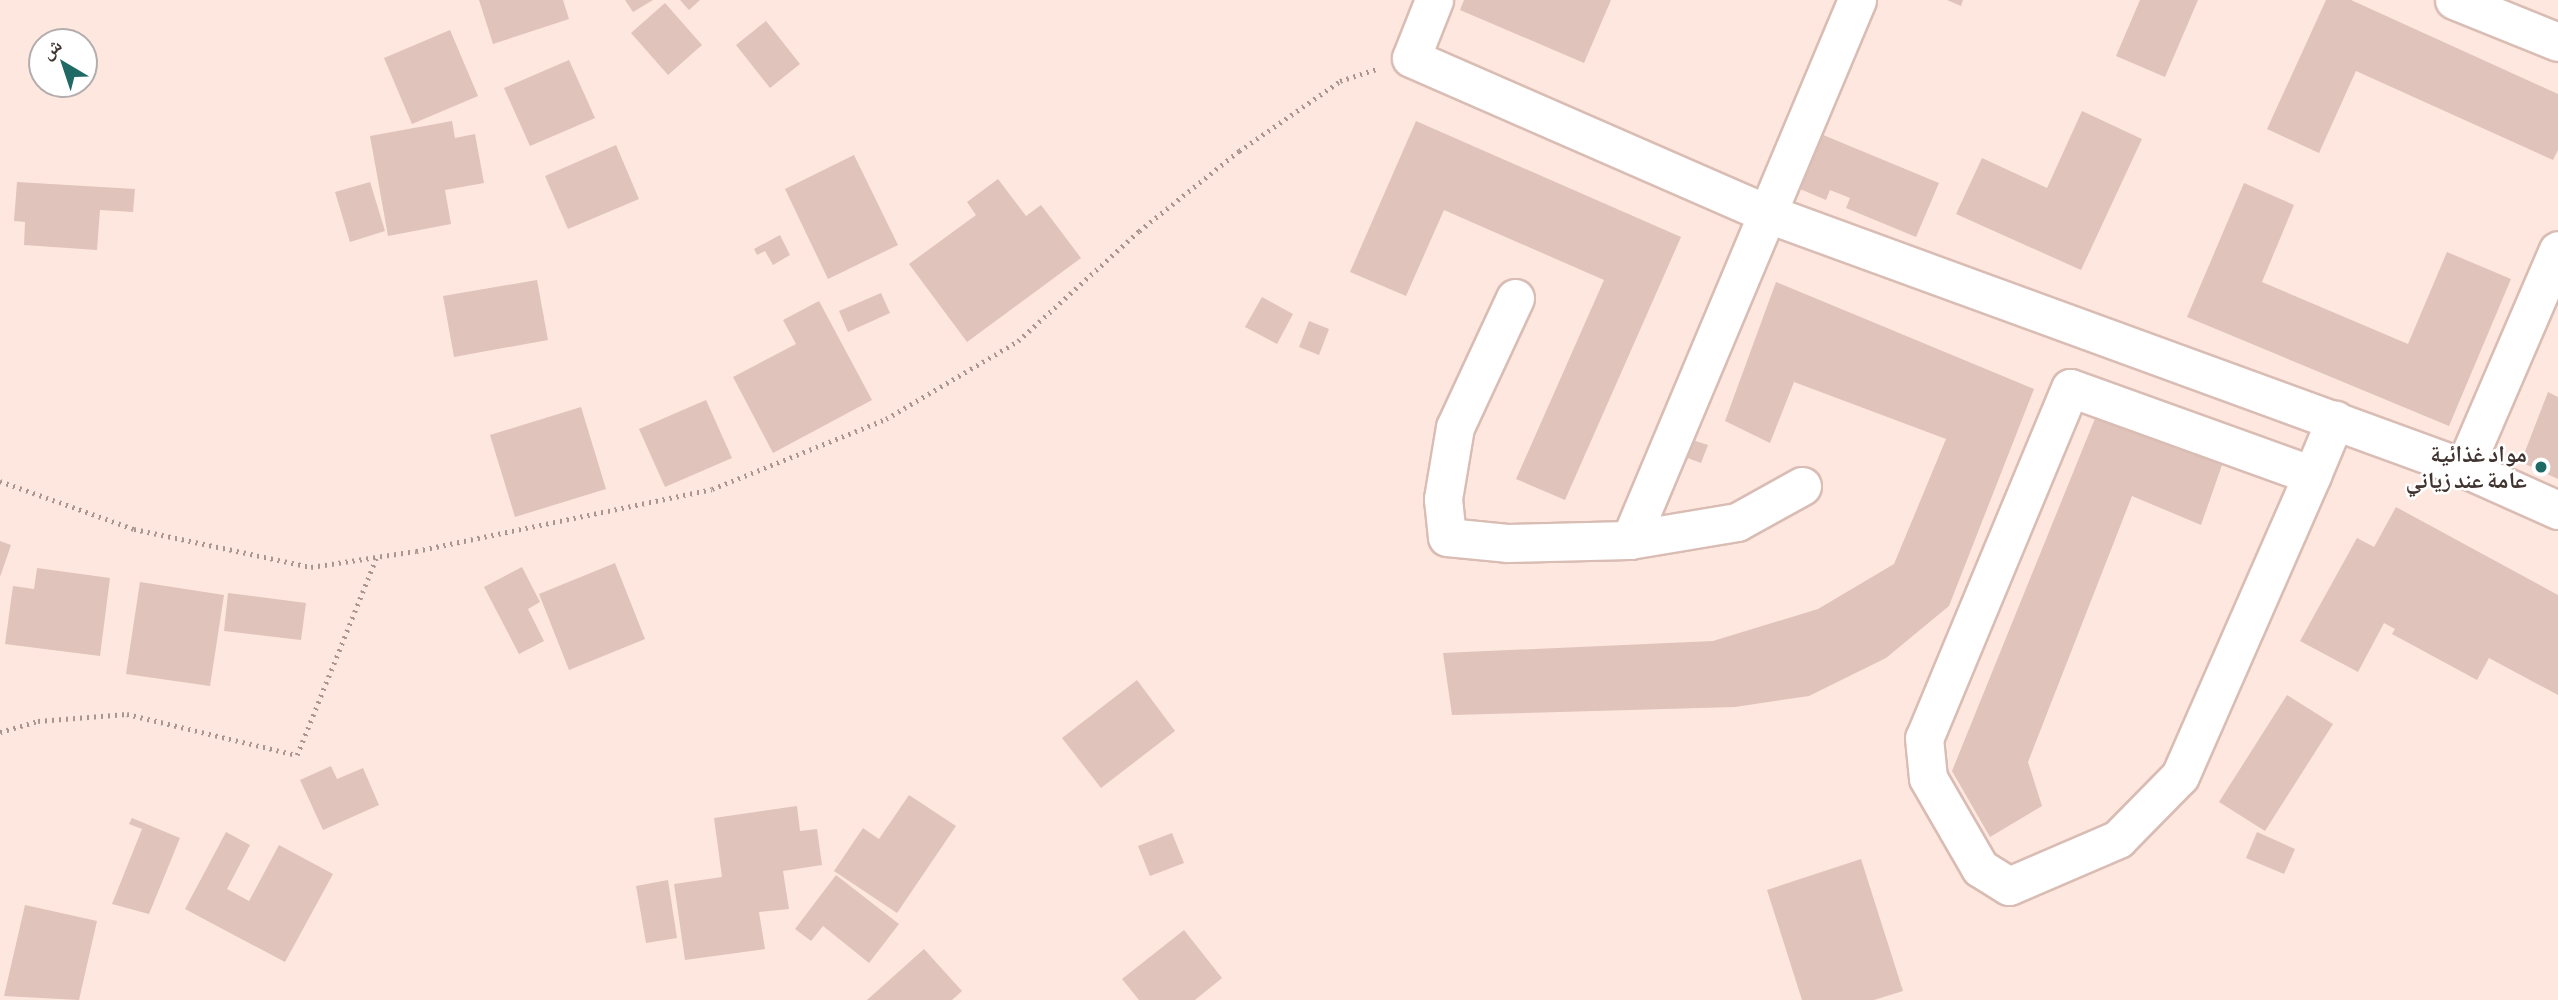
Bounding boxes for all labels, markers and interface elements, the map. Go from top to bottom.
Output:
north arrow [28,28,98,98]
text: ش [36,33,66,63]
place label: مواد غذائية عامة عند زياني [2405,440,2527,494]
marker: مواد غذائية عامة عند زياني [2533,459,2549,475]

